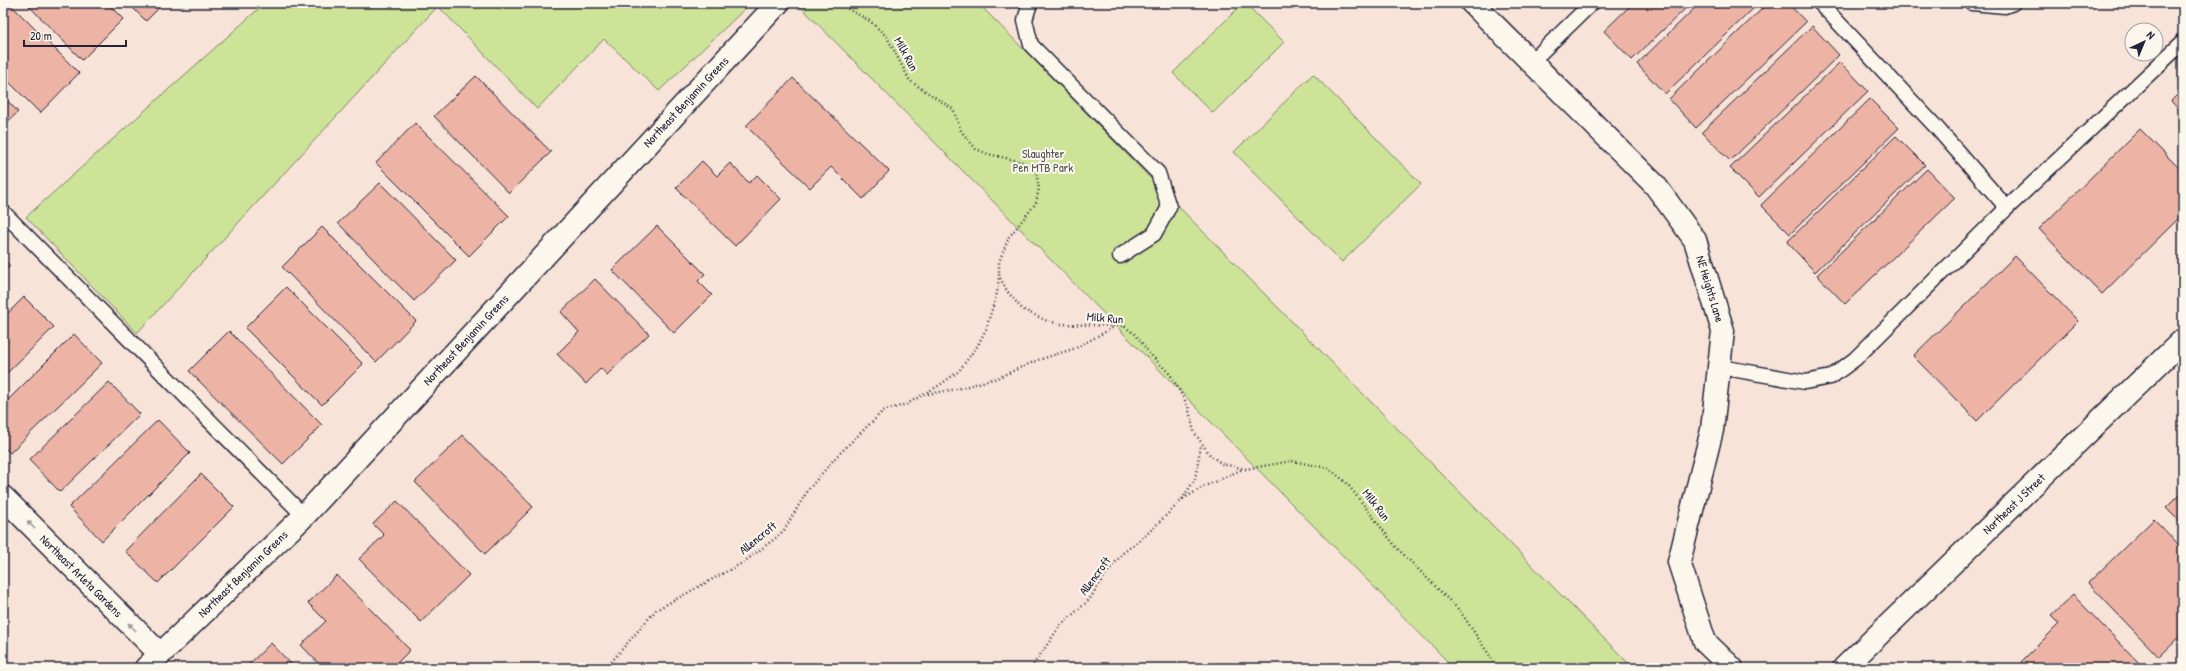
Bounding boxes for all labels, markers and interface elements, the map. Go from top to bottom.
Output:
scale bar [24,22,126,48]
north arrow [2124,22,2164,62]
text: 20 m [30,27,52,44]
text: N [2144,28,2158,42]
street label: Milk Run [890,34,923,74]
street label: Northeast Benjamin Greens [639,52,733,151]
park label: Slaughter Pen MTB Park [1013,145,1073,176]
street label: NE Heights Lane [1692,253,1729,324]
street label: Northeast Benjamin Greens [419,290,513,389]
street label: Milk Run [1086,307,1124,328]
street label: Northeast J Street [1979,469,2049,538]
street label: Milk Run [1358,485,1394,524]
street label: Allencroft [735,517,781,558]
one-way arrow [26,520,36,530]
street label: Northeast Benjamin Greens [194,526,292,621]
street label: Northeast Arleta Gardens [36,531,127,621]
street label: Allencroft [1075,552,1115,598]
one-way arrow [127,622,137,632]

